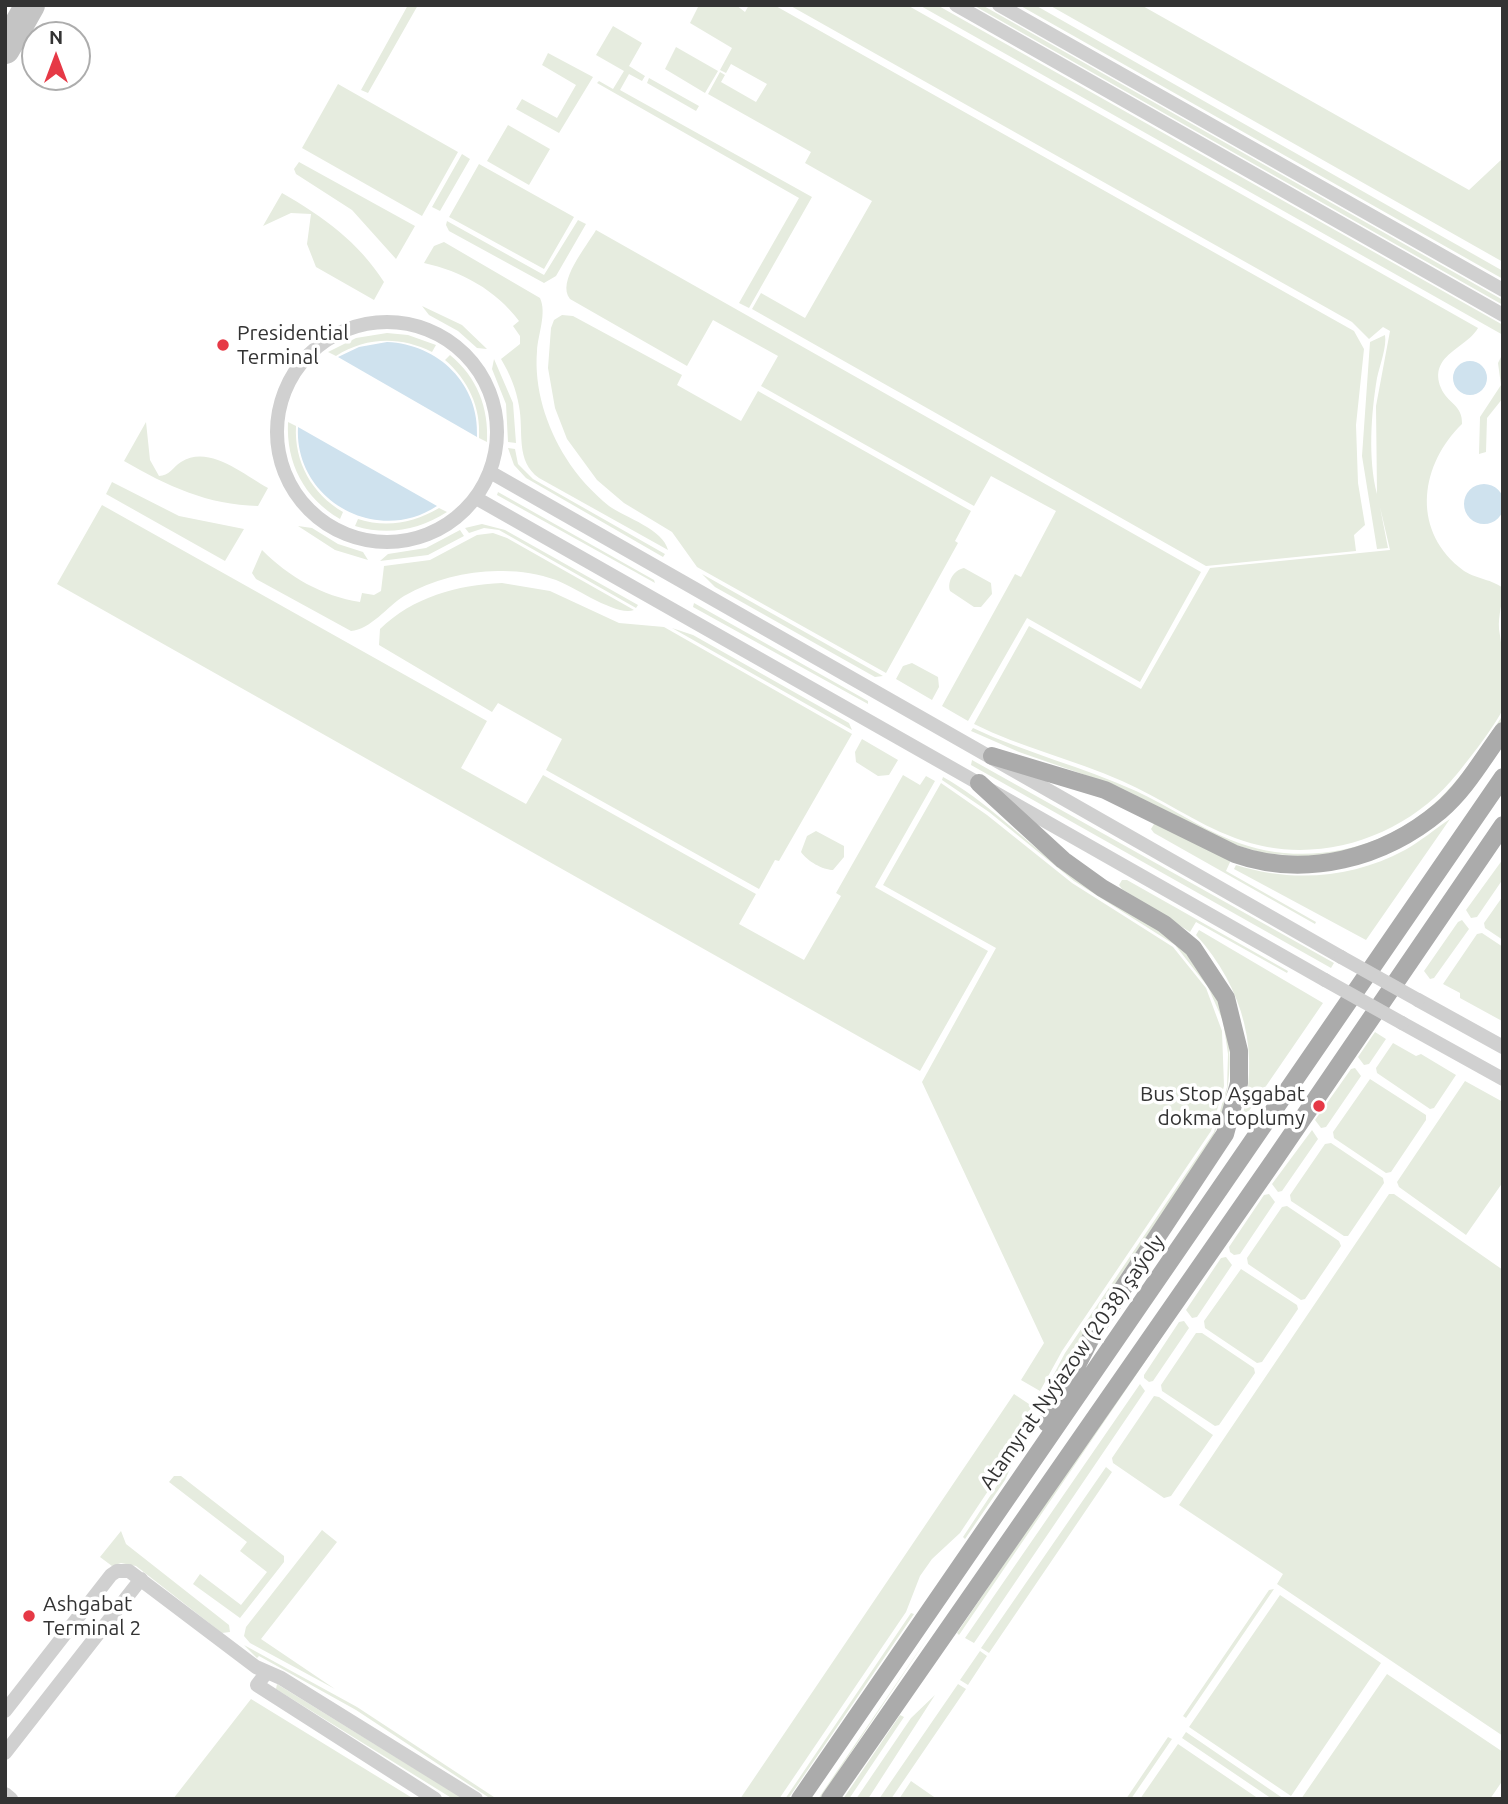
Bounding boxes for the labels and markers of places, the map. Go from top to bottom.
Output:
place label: Presidential Terminal [237,320,349,370]
marker: Presidential Terminal [215,337,231,353]
place label: Bus Stop Aşgabat dokma toplumy [1140,1081,1305,1131]
marker: Bus Stop Aşgabat dokma toplumy [1311,1098,1327,1114]
place label: Ashgabat Terminal 2 [43,1591,141,1641]
marker: Ashgabat Terminal 2 [21,1608,37,1624]

